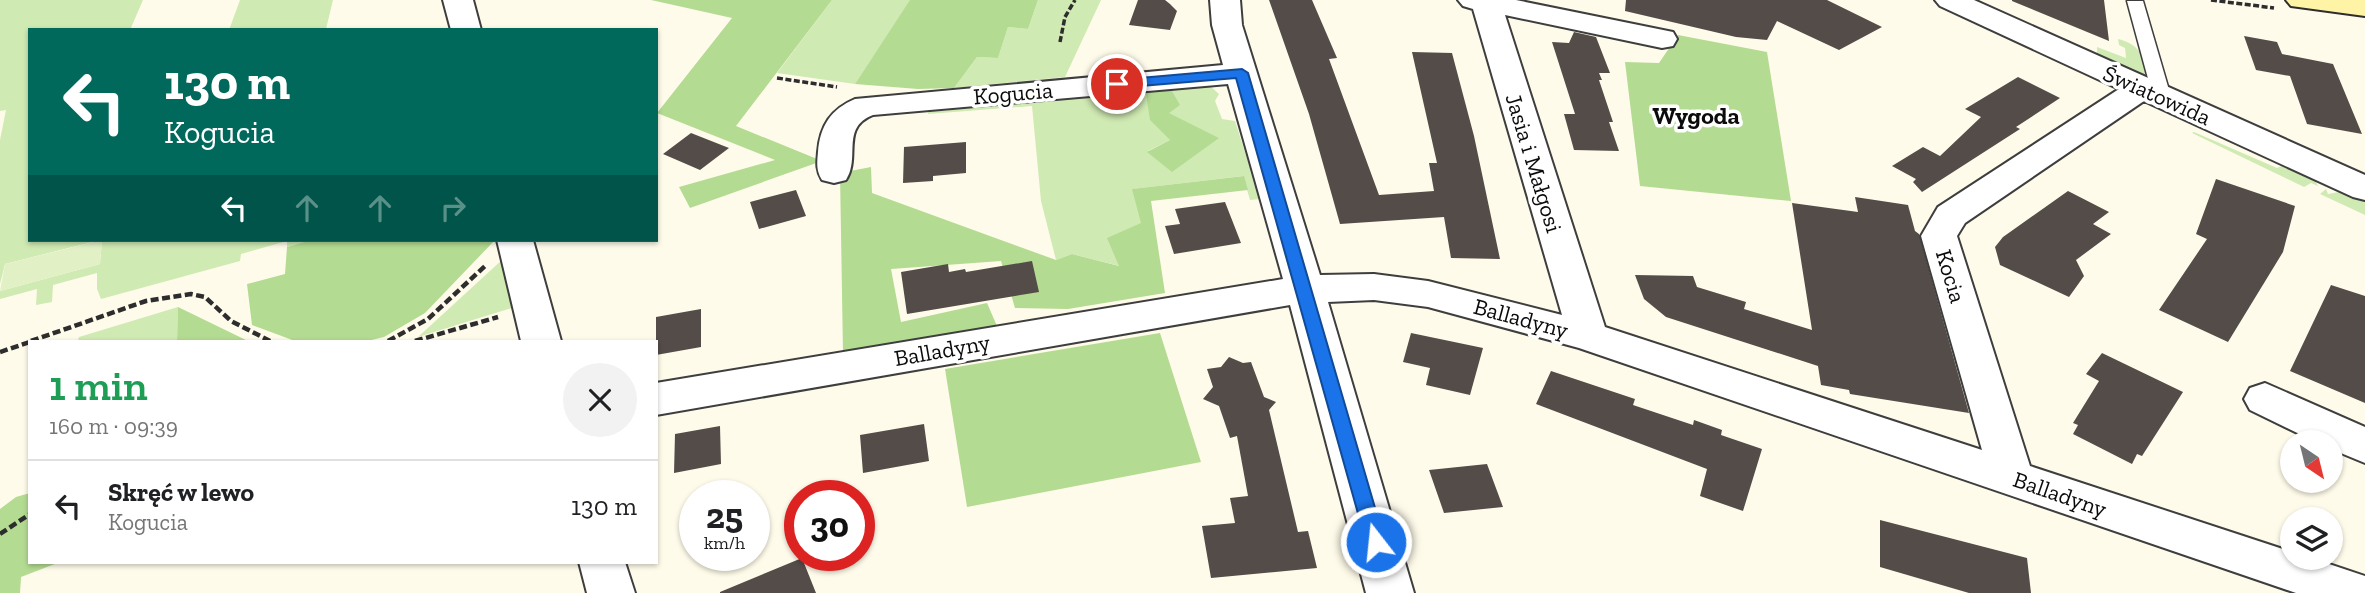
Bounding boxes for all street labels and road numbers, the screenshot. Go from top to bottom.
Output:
street label: Światowida [2099,59,2215,131]
street label: Kogucia [972,76,1054,110]
street label: Jasia i Małgosi [1500,90,1568,236]
street label: Kocia [1930,246,1972,306]
street label: Balladyny [1471,292,1572,344]
street label: Balladyny [892,328,992,372]
street label: Balladyny [2010,465,2111,523]

